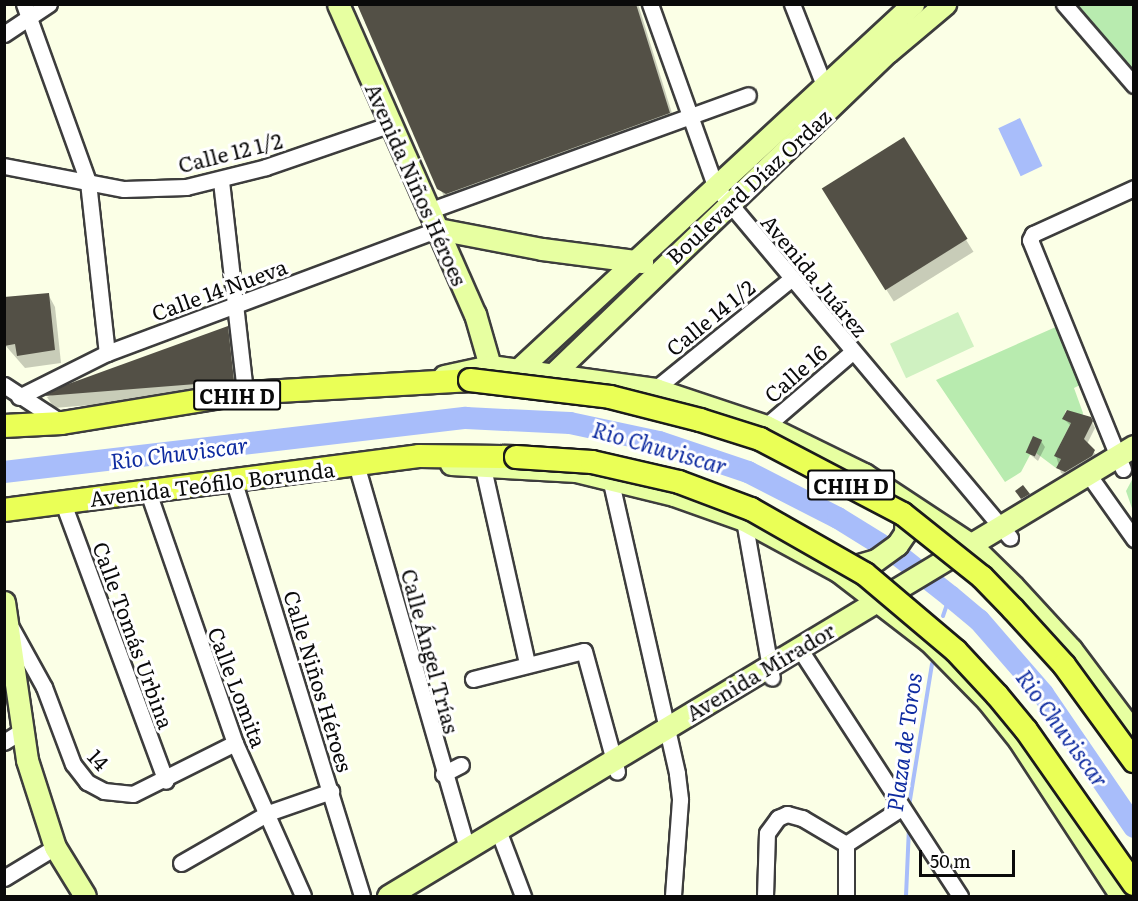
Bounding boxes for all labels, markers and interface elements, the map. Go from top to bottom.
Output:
street label: Avenida Niños Héroes [361,79,473,289]
street label: Boulevard Díaz Ordaz [661,103,835,269]
street label: Calle 12 1/2 [175,127,285,177]
street label: Avenida Juárez [757,209,873,341]
street label: Calle 14 Nueva [148,253,290,325]
street label: Calle 14 1/2 [661,274,759,360]
street label: Calle 16 [759,339,831,407]
road number: CHIH D [192,378,282,412]
water label: Rio Chuviscar [590,415,730,479]
water label: Rio Chuviscar [109,430,249,474]
street label: Avenida Teófilo Borunda [88,455,336,511]
road number: CHIH D [806,468,896,502]
street label: Calle Tomás Urbina [88,538,180,732]
street label: Calle Ángel Trías [397,566,465,736]
street label: Calle Niños Héroes [279,587,359,775]
street label: Avenida Mirador [681,617,839,725]
street label: Calle Lomita [204,623,272,751]
water label: Rio Chuviscar [1012,664,1114,792]
water label: Plaza de Toros [880,671,926,813]
street label: 14 [83,743,115,775]
scale bar [922,838,1018,876]
text: 50 m [930,847,971,874]

